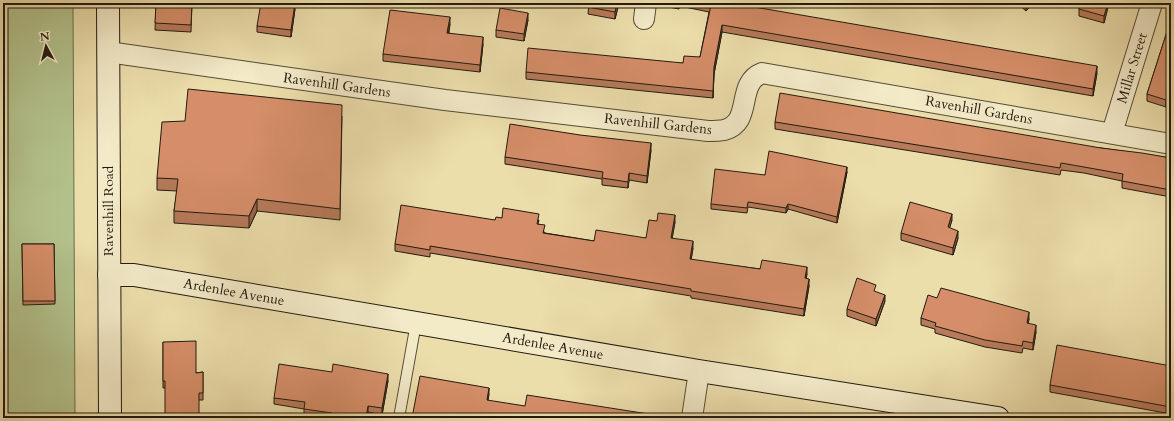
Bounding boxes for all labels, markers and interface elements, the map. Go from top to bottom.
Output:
north arrow [26,26,66,66]
text: N [39,28,51,45]
street label: Millar Street [1112,30,1152,106]
street label: Ravenhill Gardens [282,68,392,102]
street label: Ravenhill Gardens [924,91,1034,129]
street label: Ravenhill Gardens [603,109,713,139]
street label: Ravenhill Road [99,165,118,256]
street label: Ardenlee Avenue [182,274,286,310]
street label: Ardenlee Avenue [501,328,605,364]

